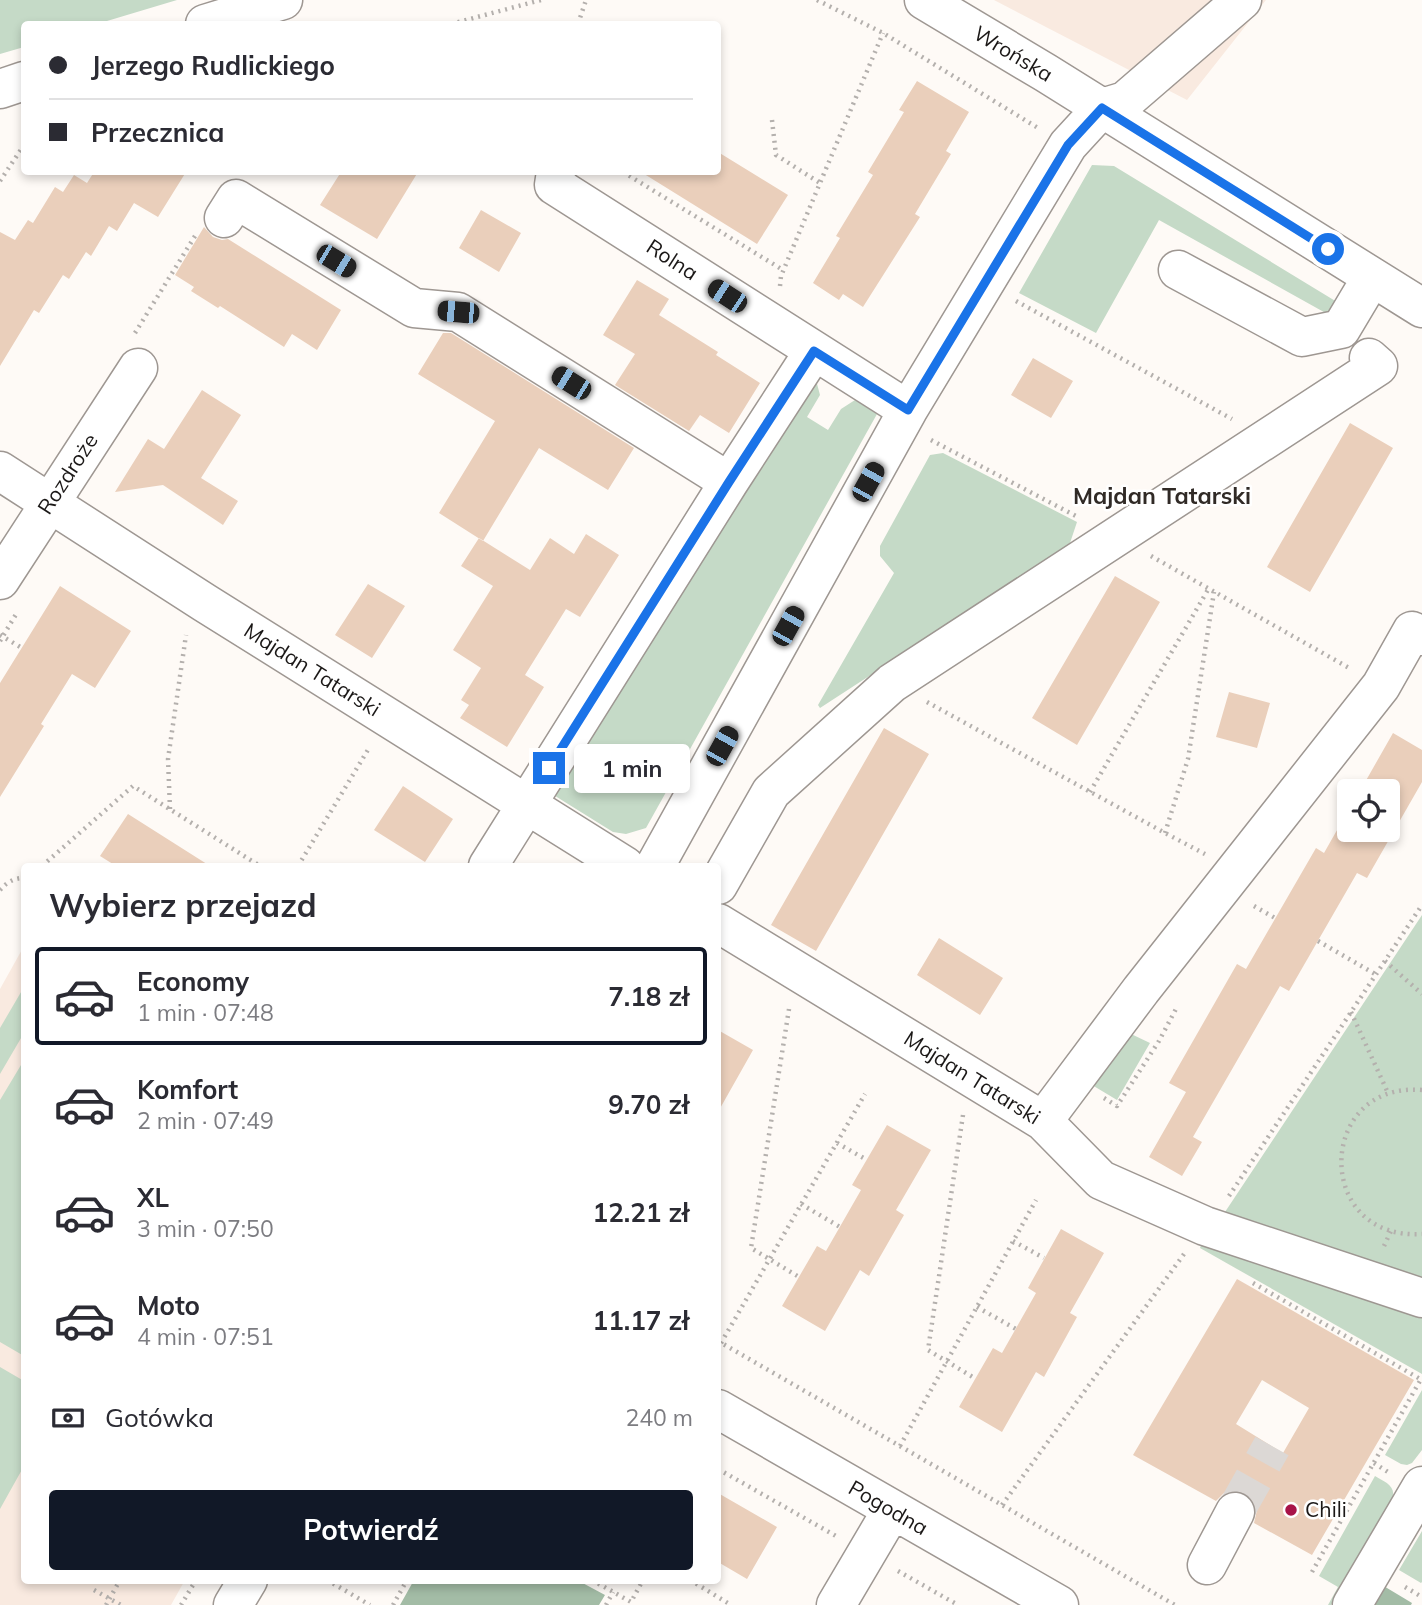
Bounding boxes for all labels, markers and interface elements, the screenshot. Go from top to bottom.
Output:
street label: Wrońska [969,19,1058,87]
text: Jerzego Rudlickiego [91,49,335,82]
text: Przecznica [91,116,224,149]
street label: Rolna [642,233,703,285]
route start [1312,233,1344,265]
car [313,241,360,281]
car [704,276,751,316]
car [437,300,480,324]
car [548,363,595,403]
street label: Rozdroże [32,428,103,519]
car [849,459,888,505]
district label: Majdan Tatarski [1073,481,1251,510]
car [769,603,808,649]
street label: Majdan Tatarski [239,617,386,722]
car [703,723,742,769]
callout: 1 min [574,744,689,792]
route end [533,752,565,784]
text: 1 min [602,754,662,783]
map controls [1337,779,1400,842]
button: locate [1337,779,1400,842]
text: Wybierz przejazd [49,885,317,925]
icon: car [53,965,116,1028]
text: Economy [137,965,249,998]
text: 7.18 zł [608,980,689,1013]
text: 1 min · 07:48 [137,998,274,1027]
street label: Majdan Tatarski [899,1025,1046,1130]
icon: car [53,1073,116,1136]
text: Komfort [137,1073,238,1106]
text: 9.70 zł [608,1088,689,1121]
text: 2 min · 07:49 [137,1106,274,1135]
icon: car [53,1181,116,1244]
text: XL [137,1181,169,1214]
text: 12.21 zł [593,1196,689,1229]
text: 3 min · 07:50 [137,1214,274,1243]
icon: car [53,1289,116,1352]
text: Moto [137,1289,200,1322]
text: 11.17 zł [593,1304,689,1337]
text: 4 min · 07:51 [137,1322,274,1351]
icon: cash [49,1399,87,1437]
text: Gotówka [105,1401,214,1434]
text: 240 m [625,1403,693,1432]
street label: Pogodna [844,1474,933,1540]
button: Potwierdź [49,1490,693,1570]
place label: Chili [1305,1496,1347,1522]
marker: Chili [1283,1502,1299,1518]

